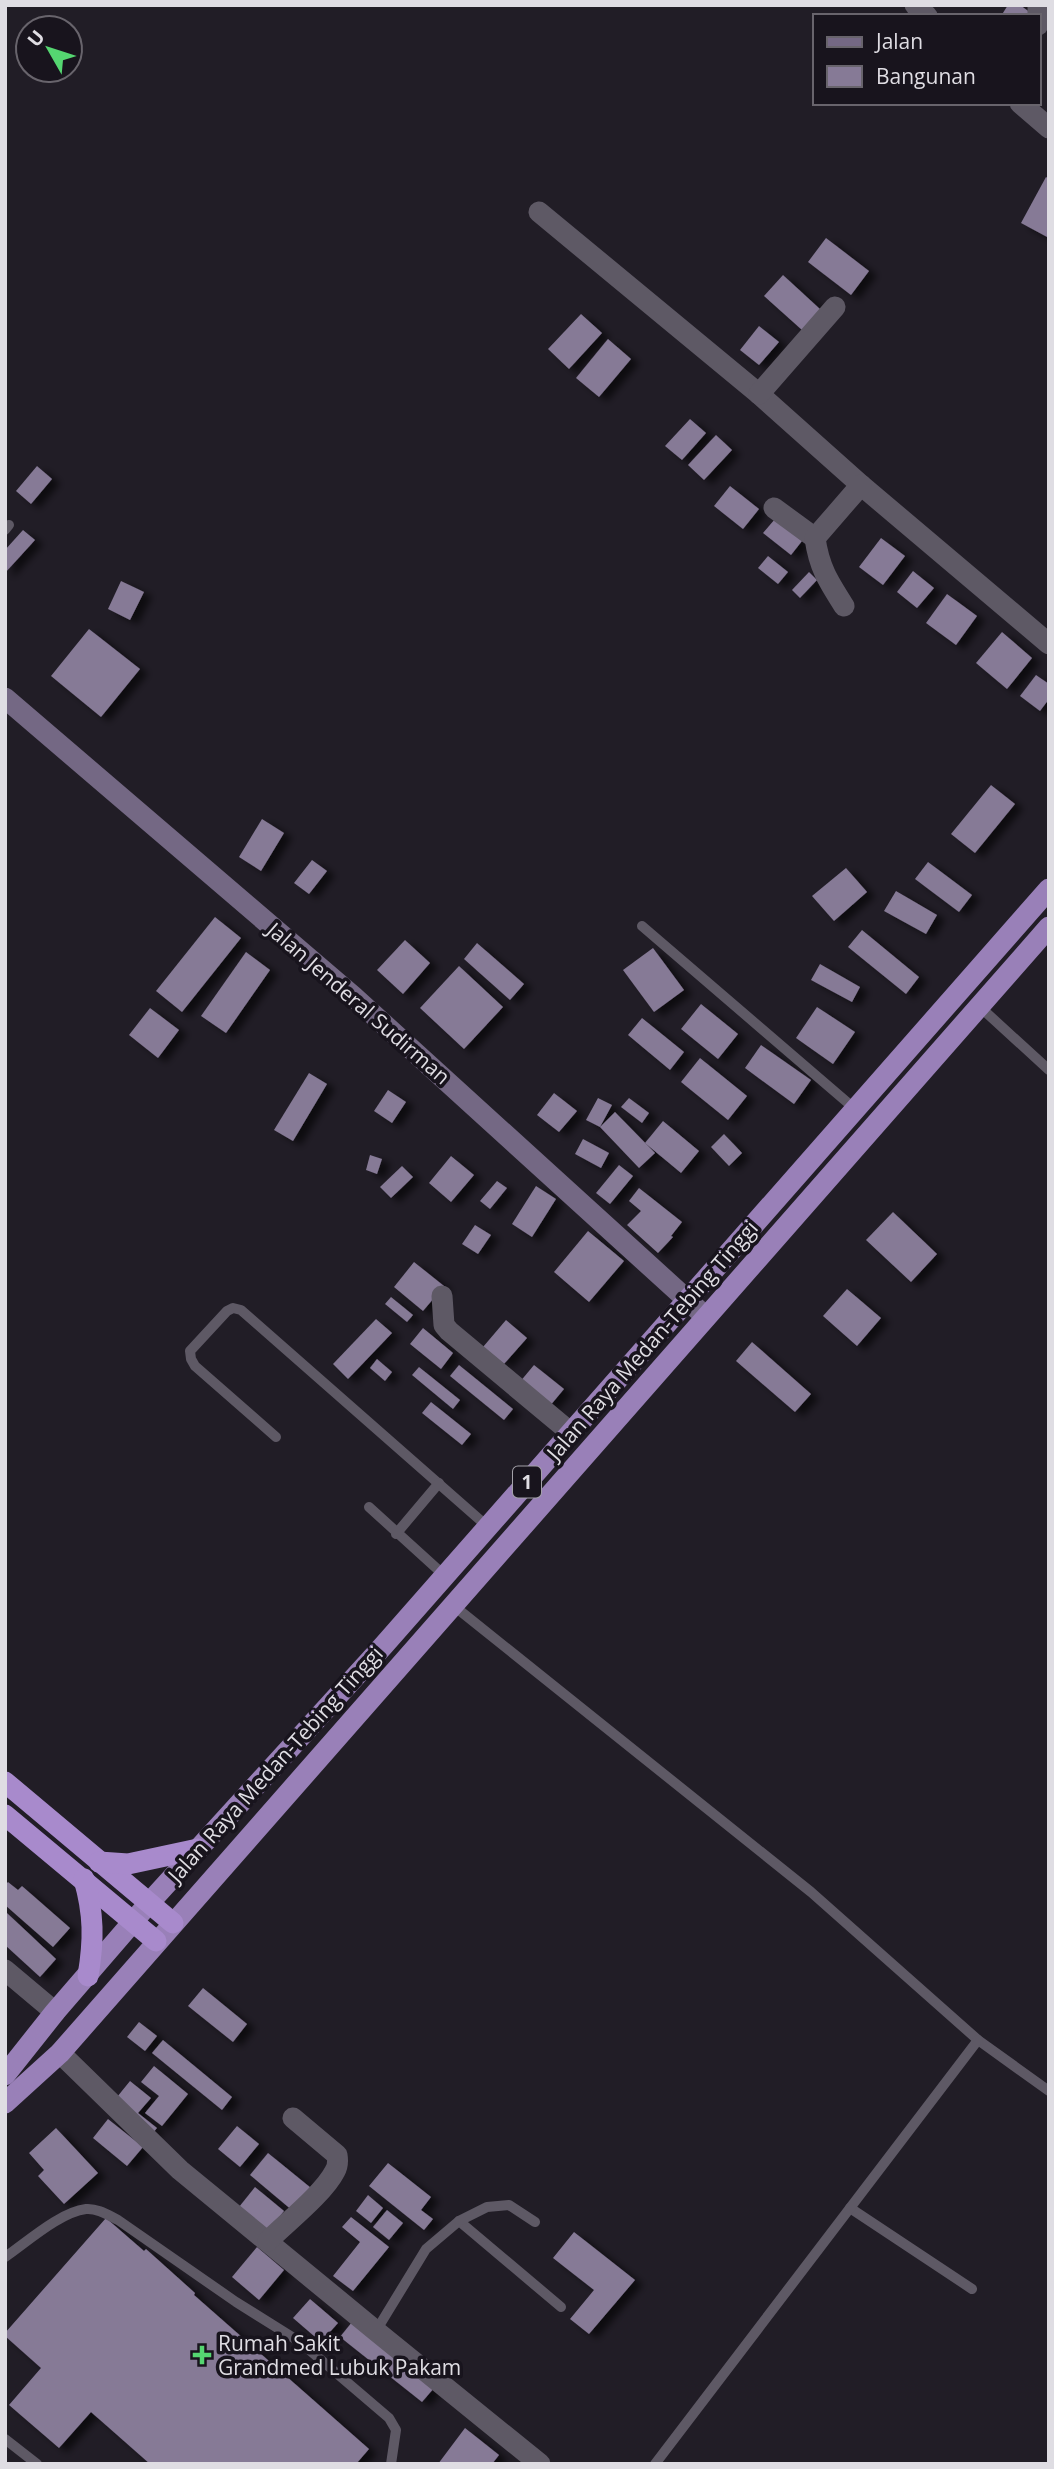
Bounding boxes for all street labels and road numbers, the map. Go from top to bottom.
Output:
street label: Jalan Jenderal Sudirman [260,914,456,1090]
street label: Jalan Raya Medan-Tebing Tinggi [539,1214,764,1467]
road number: 1 [513,1466,541,1498]
street label: Jalan Raya Medan-Tebing Tinggi [160,1640,389,1890]

